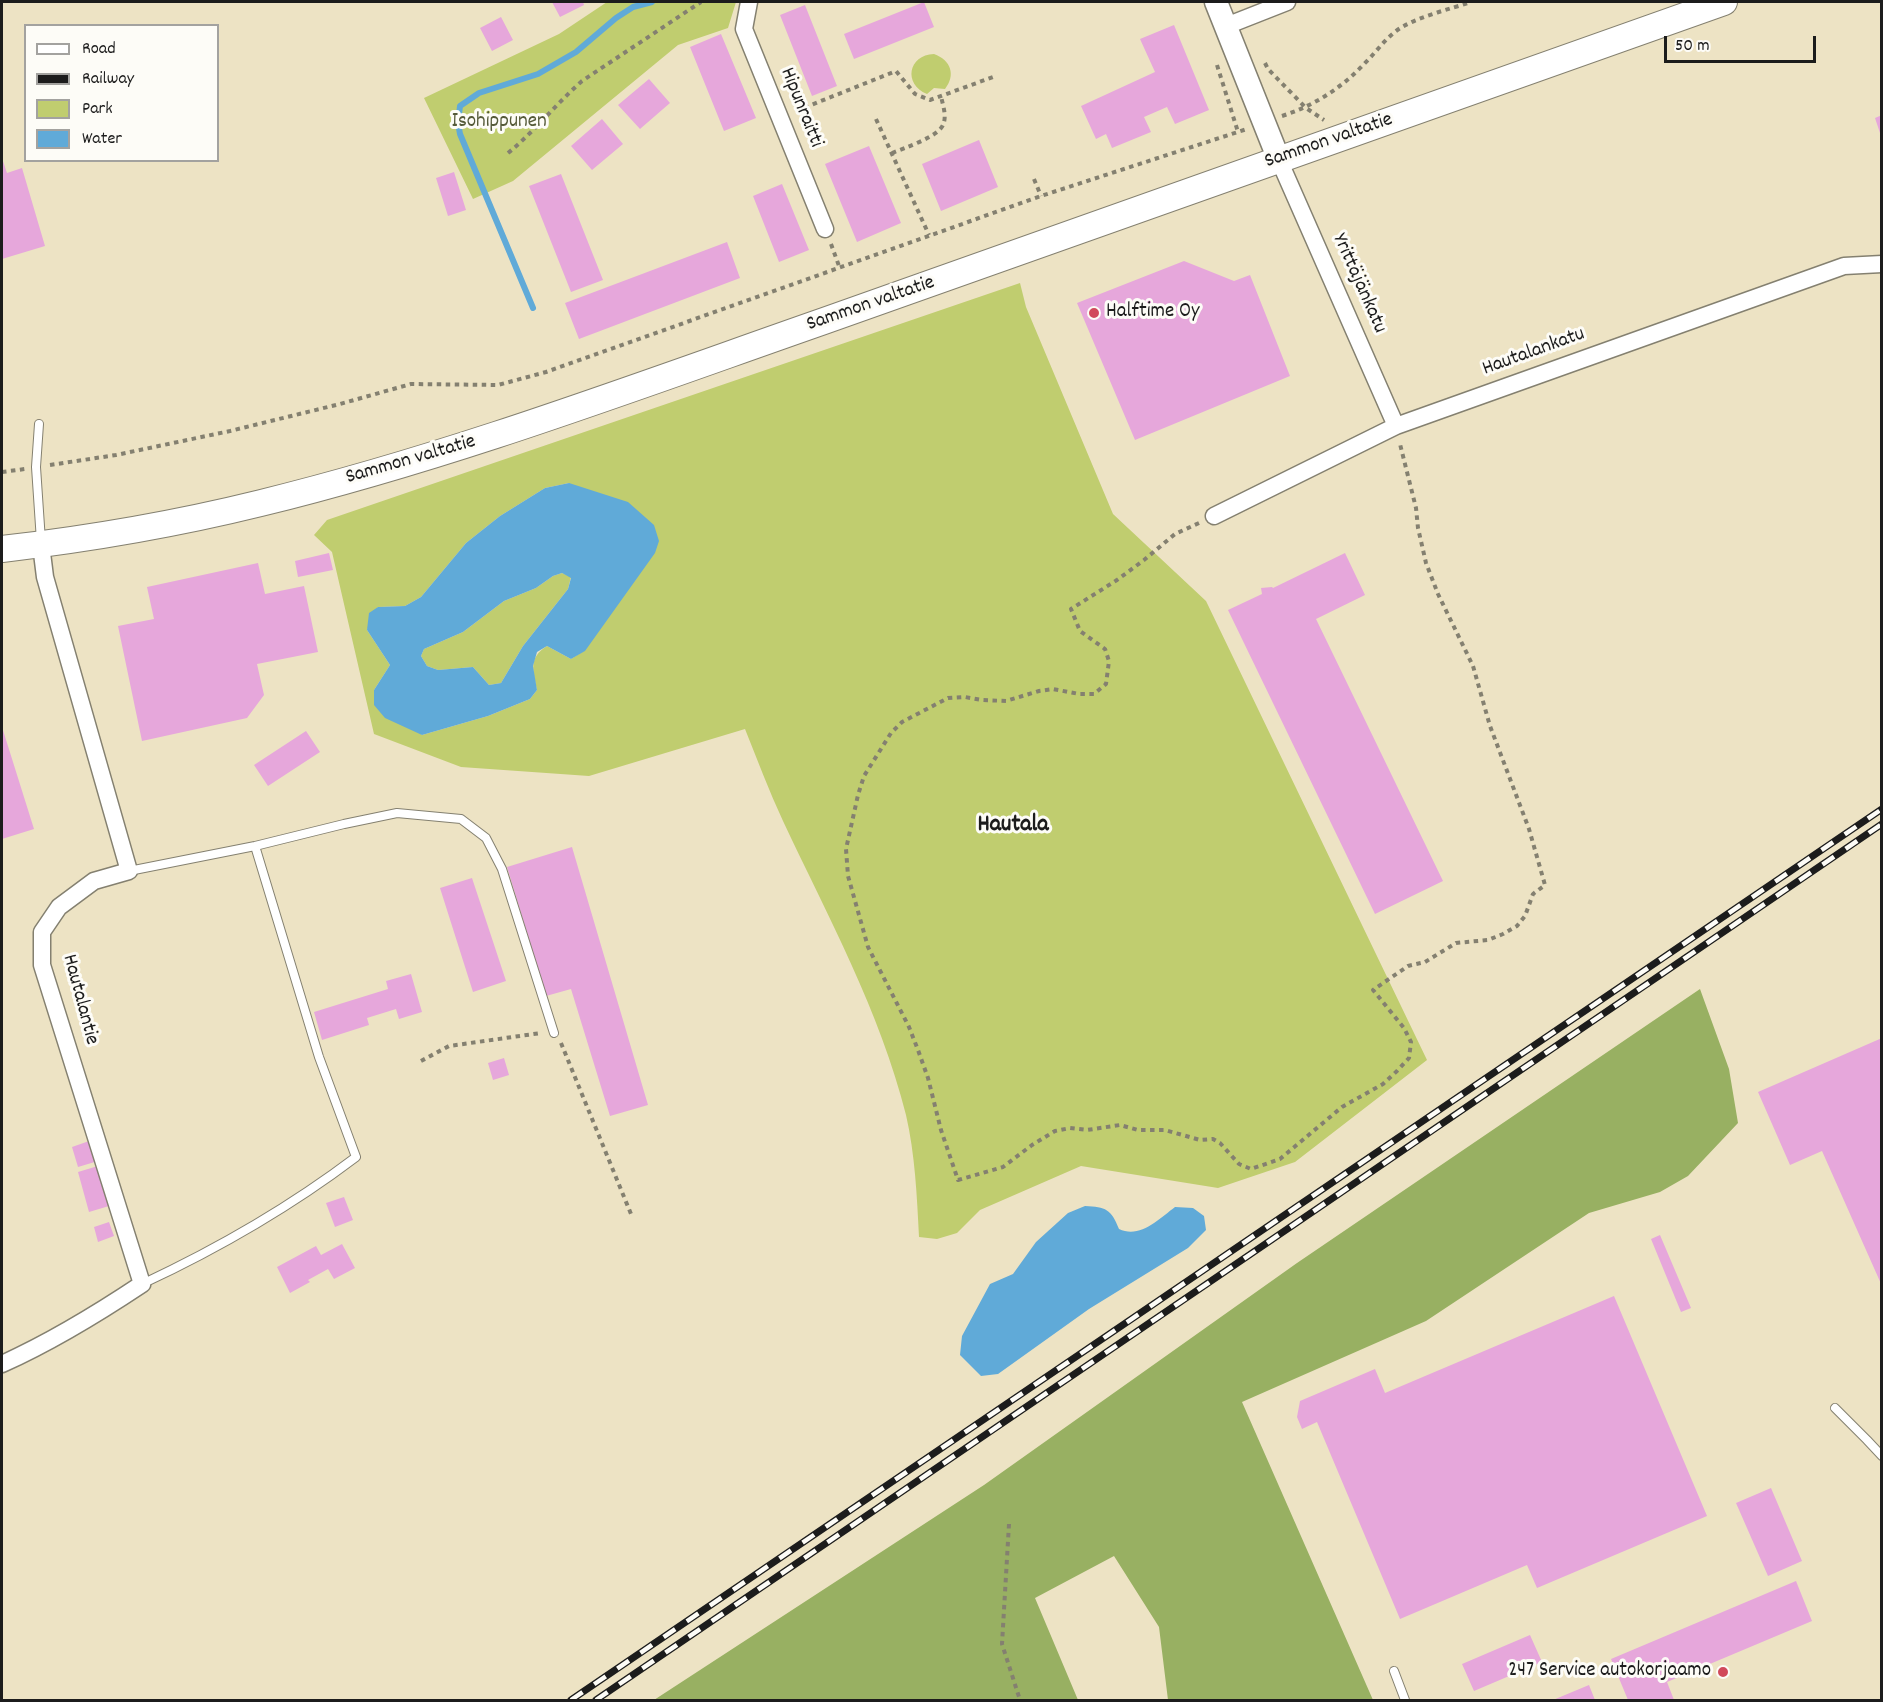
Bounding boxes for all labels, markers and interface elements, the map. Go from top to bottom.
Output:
legend [24,24,219,162]
scale bar [1667,24,1818,62]
text: 50 m [1675,34,1710,59]
text: Road [82,37,116,62]
street label: Hipunraitti [773,64,827,152]
text: Railway [82,67,134,92]
text: Park [82,97,113,122]
street label: Sammon valtatie [1262,108,1396,176]
park label: Isohippunen [451,110,547,136]
text: Water [82,127,122,152]
street label: Yrittäjänkatu [1325,230,1391,338]
street label: Sammon valtatie [804,271,938,339]
place label: Halftime Oy [1106,300,1200,326]
marker: Halftime Oy [1087,306,1101,320]
street label: Hautalankatu [1479,323,1589,383]
street label: Sammon valtatie [343,430,479,492]
district label: Hautala [978,813,1048,841]
street label: Hautalantie [55,952,103,1048]
place label: 247 Service autokorjaamo [1508,1659,1711,1685]
marker: 247 Service autokorjaamo [1716,1665,1730,1679]

